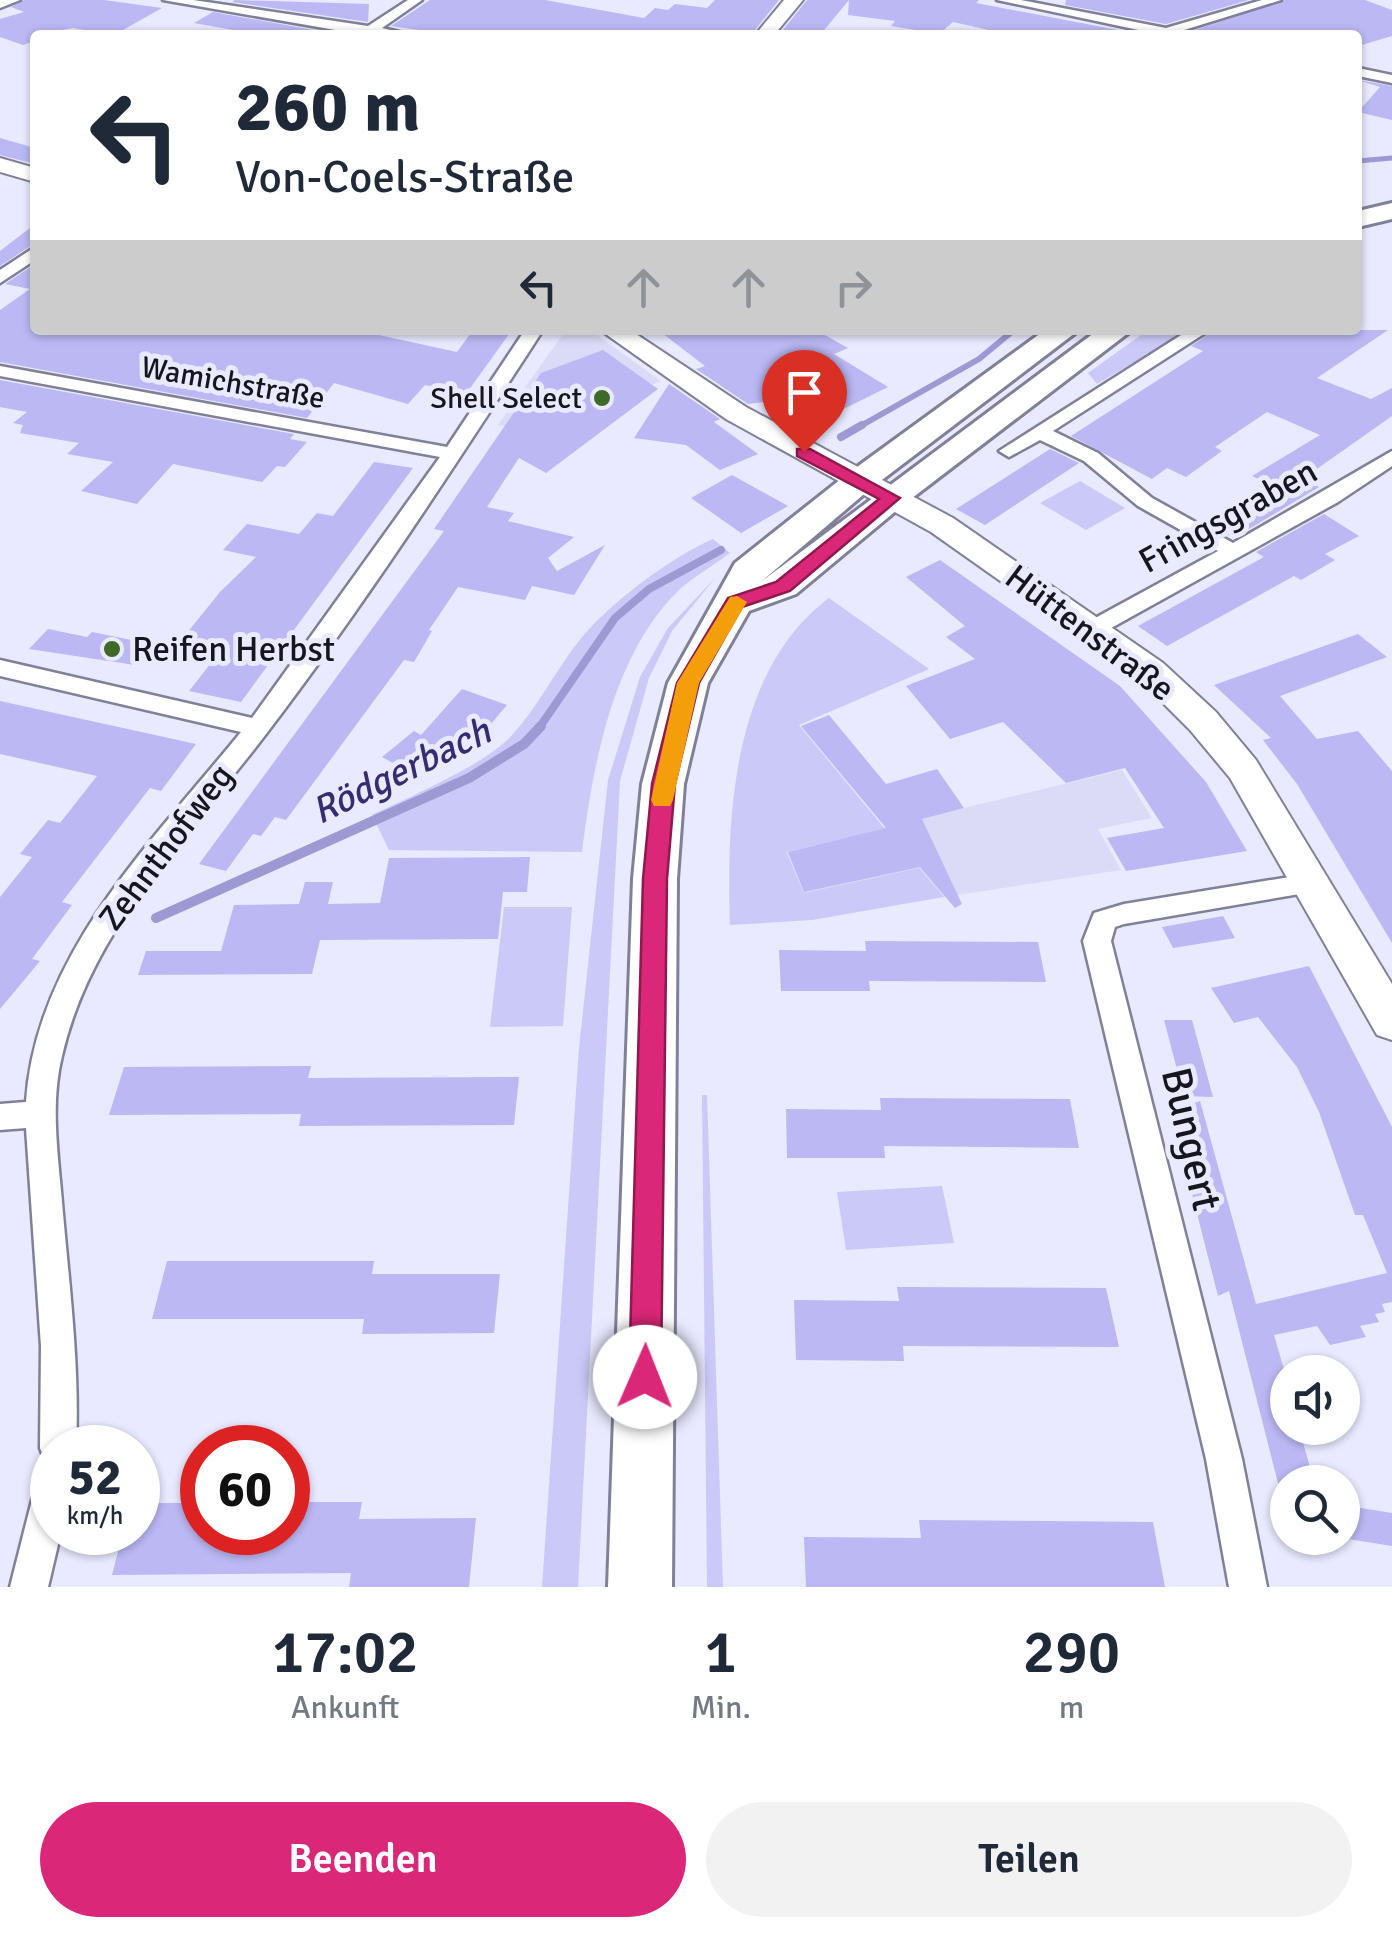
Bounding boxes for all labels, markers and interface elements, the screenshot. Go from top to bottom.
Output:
text: 260 m [235,64,420,150]
icon: left [70,70,200,200]
text: Von-Coels-Straße [235,150,574,205]
icon: left [511,260,566,315]
icon: ahead [616,260,671,315]
icon: ahead [721,260,776,315]
icon: right [826,260,881,315]
street label: Wamichstraße [138,349,328,417]
pin [762,350,847,453]
icon: arrive [777,365,832,420]
place label: Shell Select [430,380,582,417]
marker: Shell Select [591,387,613,409]
street label: Fringsgraben [1131,449,1325,583]
street label: Hüttenstraße [997,555,1183,711]
place label: Reifen Herbst [132,628,335,671]
marker: Reifen Herbst [101,638,123,660]
water label: Rödgerbach [304,707,499,834]
street label: Zehnthofweg [89,755,243,939]
street label: Bungert [1150,1062,1232,1216]
position arrow [593,1325,697,1429]
map controls [1270,1355,1360,1555]
button: sound [1270,1355,1360,1445]
speed limit sign: 60 [180,1425,310,1555]
text: 52 [68,1447,122,1509]
button: search [1270,1465,1360,1555]
text: km/h [67,1500,123,1531]
text: 17:02 [272,1616,419,1690]
text: 1 [704,1616,737,1690]
text: 290 [1023,1616,1120,1690]
text: Ankunft [291,1688,399,1727]
text: Min. [690,1688,751,1727]
text: m [1059,1688,1084,1727]
button: Beenden [40,1802,686,1917]
button: Teilen [706,1802,1352,1917]

